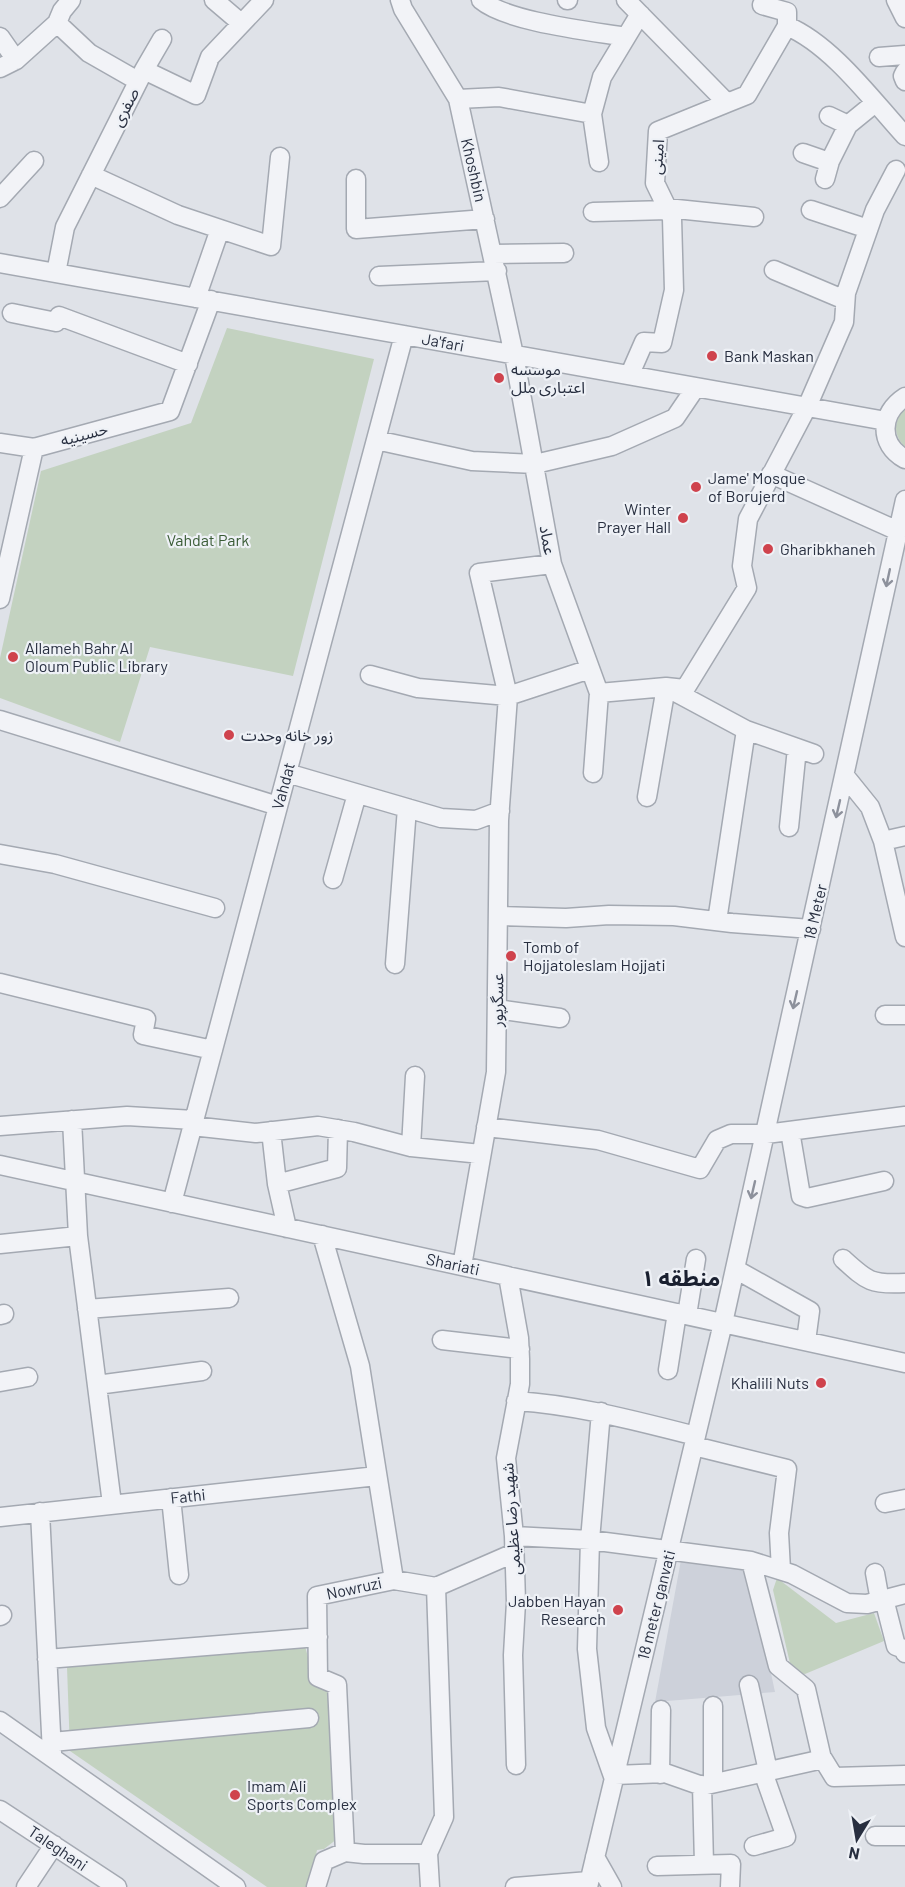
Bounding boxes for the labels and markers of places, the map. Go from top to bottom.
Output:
place label: Bank Maskan [724,346,814,365]
marker: Bank Maskan [705,349,719,363]
place label: موسسه اعتباری ملل [511,359,585,397]
marker: موسسه اعتباری ملل [492,371,506,385]
place label: Jame' Mosque of Borujerd [708,468,806,505]
marker: Jame' Mosque of Borujerd [689,480,703,494]
place label: Winter Prayer Hall [597,499,671,536]
marker: Winter Prayer Hall [676,511,690,525]
place label: Gharibkhaneh [780,539,876,558]
marker: Gharibkhaneh [761,542,775,556]
place label: Allameh Bahr Al Oloum Public Library [25,638,169,675]
marker: Allameh Bahr Al Oloum Public Library [6,650,20,664]
place label: زور خانه وحدت [241,725,333,745]
marker: زور خانه وحدت [222,728,236,742]
place label: Tomb of Hojjatoleslam Hojjati [523,937,666,974]
marker: Tomb of Hojjatoleslam Hojjati [504,949,518,963]
place label: Khalili Nuts [731,1373,809,1392]
marker: Khalili Nuts [814,1376,828,1390]
place label: Jabben Hayan Research [508,1591,606,1628]
marker: Jabben Hayan Research [611,1603,625,1617]
place label: Imam Ali Sports Complex [247,1776,357,1813]
marker: Imam Ali Sports Complex [228,1788,242,1802]

